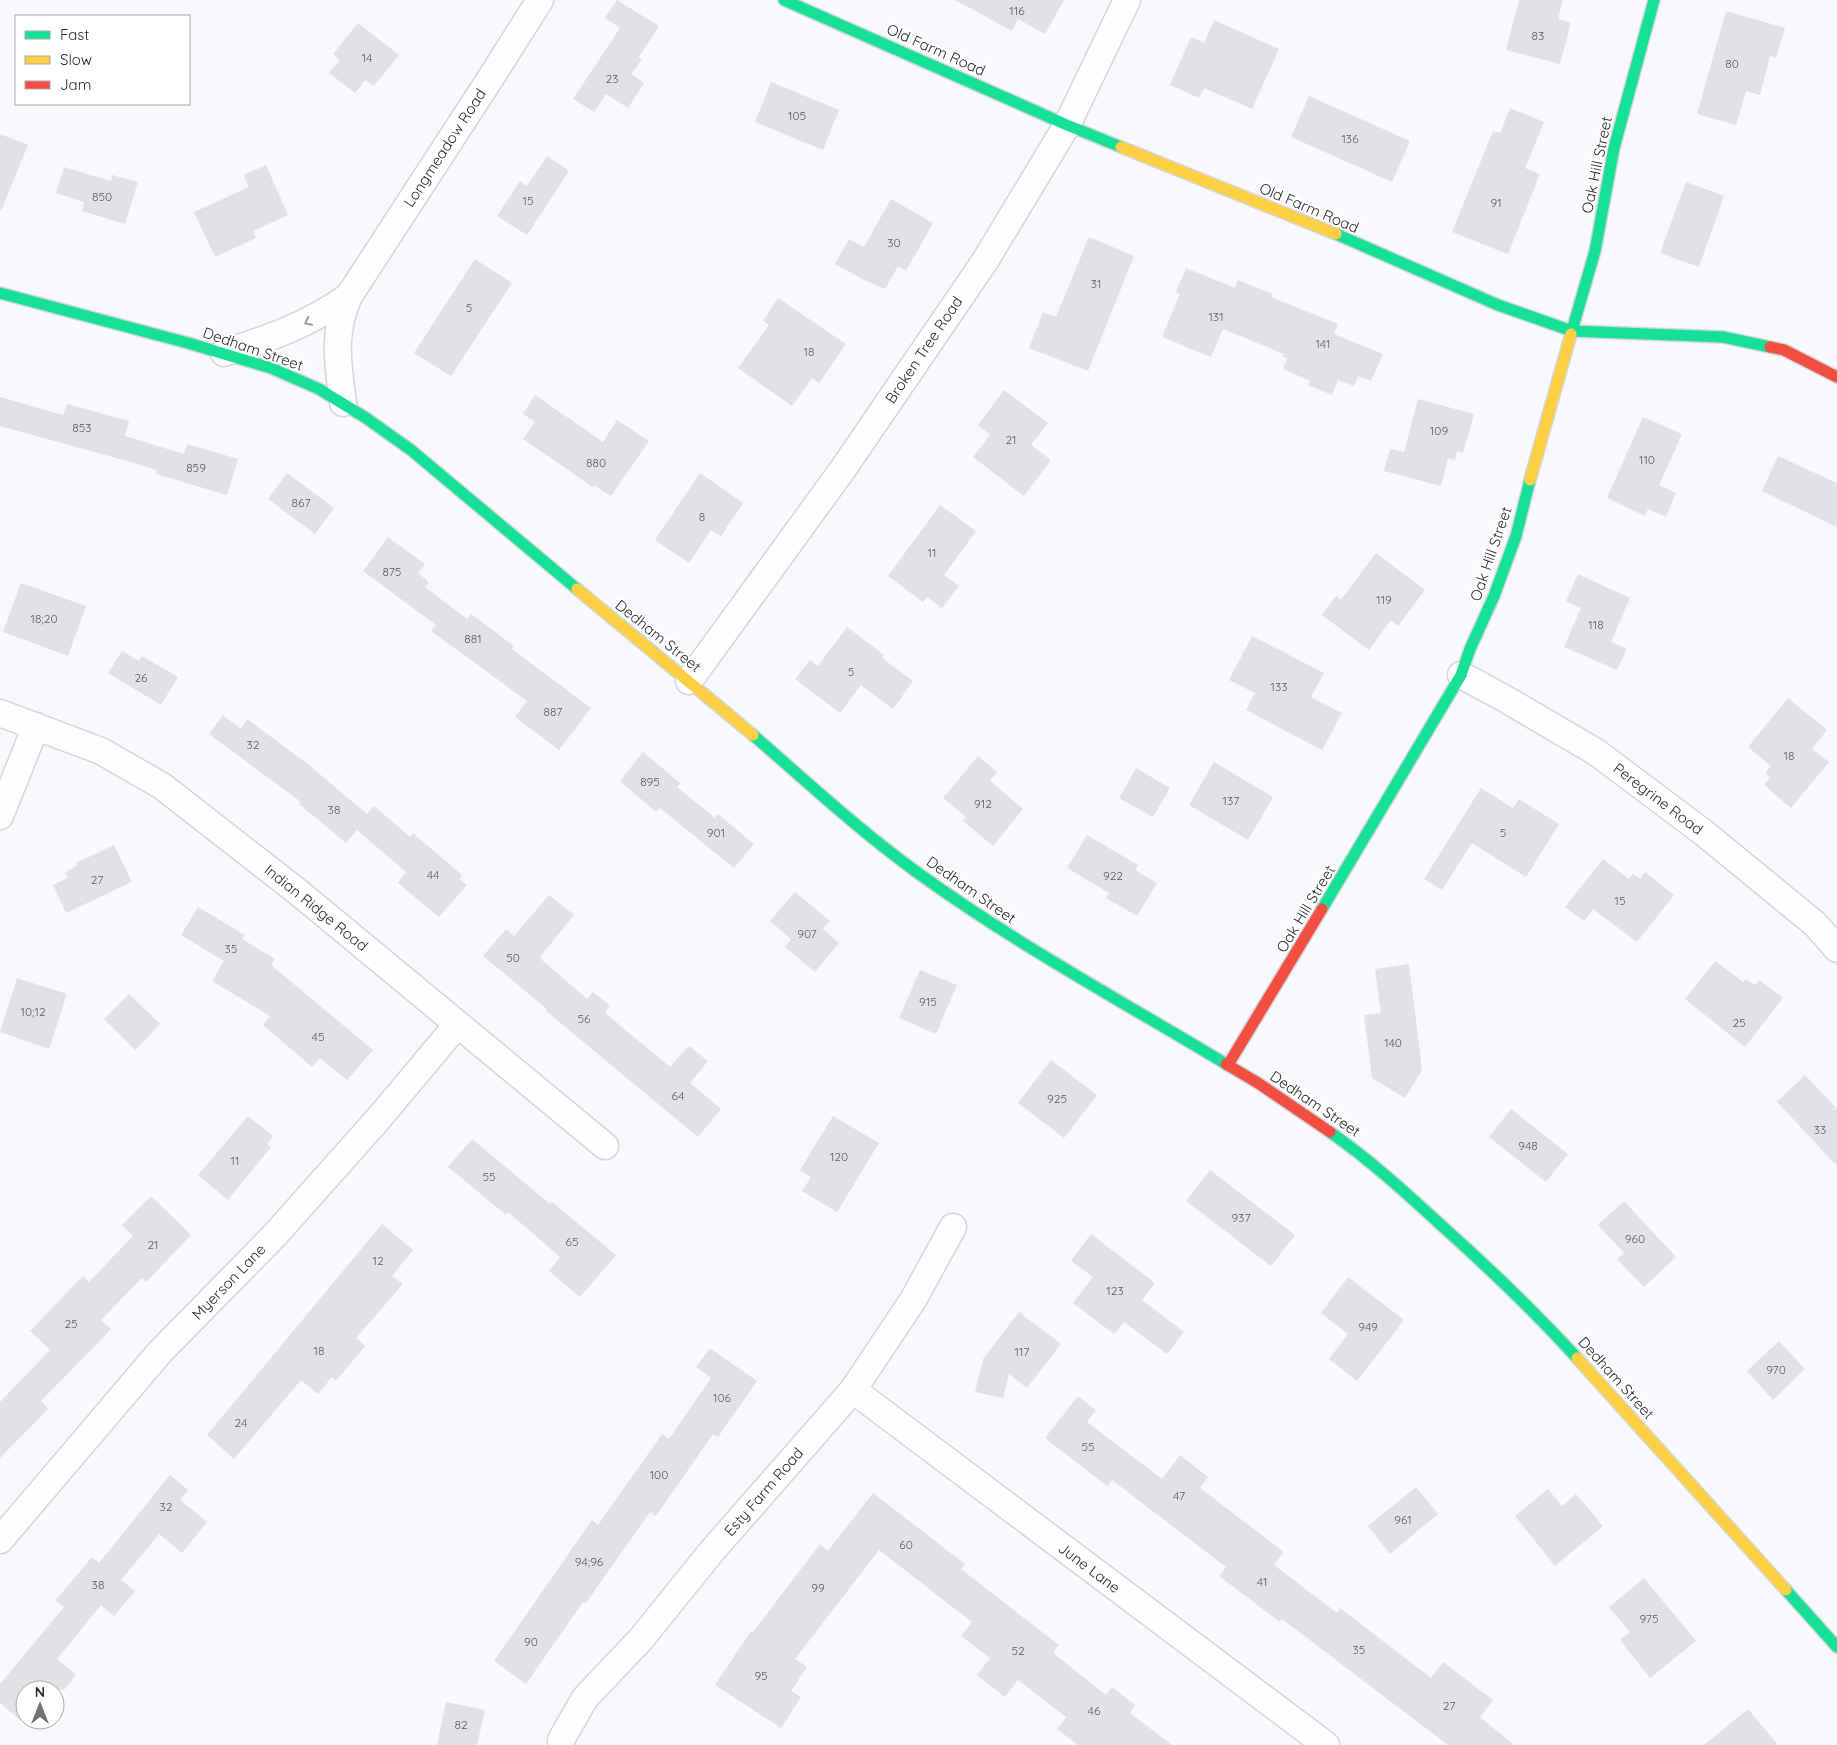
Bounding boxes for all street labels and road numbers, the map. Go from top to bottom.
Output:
street label: Old Farm Road [884,19,988,80]
street label: Longmeadow Road [399,85,490,210]
street label: Oak Hill Street [1577,115,1616,215]
street label: Old Farm Road [1257,178,1362,237]
street label: Broken Tree Road [881,293,966,407]
street label: Dedham Street [200,322,306,375]
street label: Oak Hill Street [1465,504,1516,604]
street label: Dedham Street [612,595,705,676]
street label: Peregrine Road [1609,759,1707,839]
street label: Dedham Street [923,852,1020,927]
street label: Indian Ridge Road [261,860,372,955]
street label: Oak Hill Street [1272,862,1339,956]
street label: Dedham Street [1267,1066,1364,1141]
street label: Myerson Lane [188,1240,270,1324]
street label: Dedham Street [1574,1332,1659,1423]
street label: Esty Farm Road [720,1443,807,1540]
street label: June Lane [1055,1538,1124,1597]

